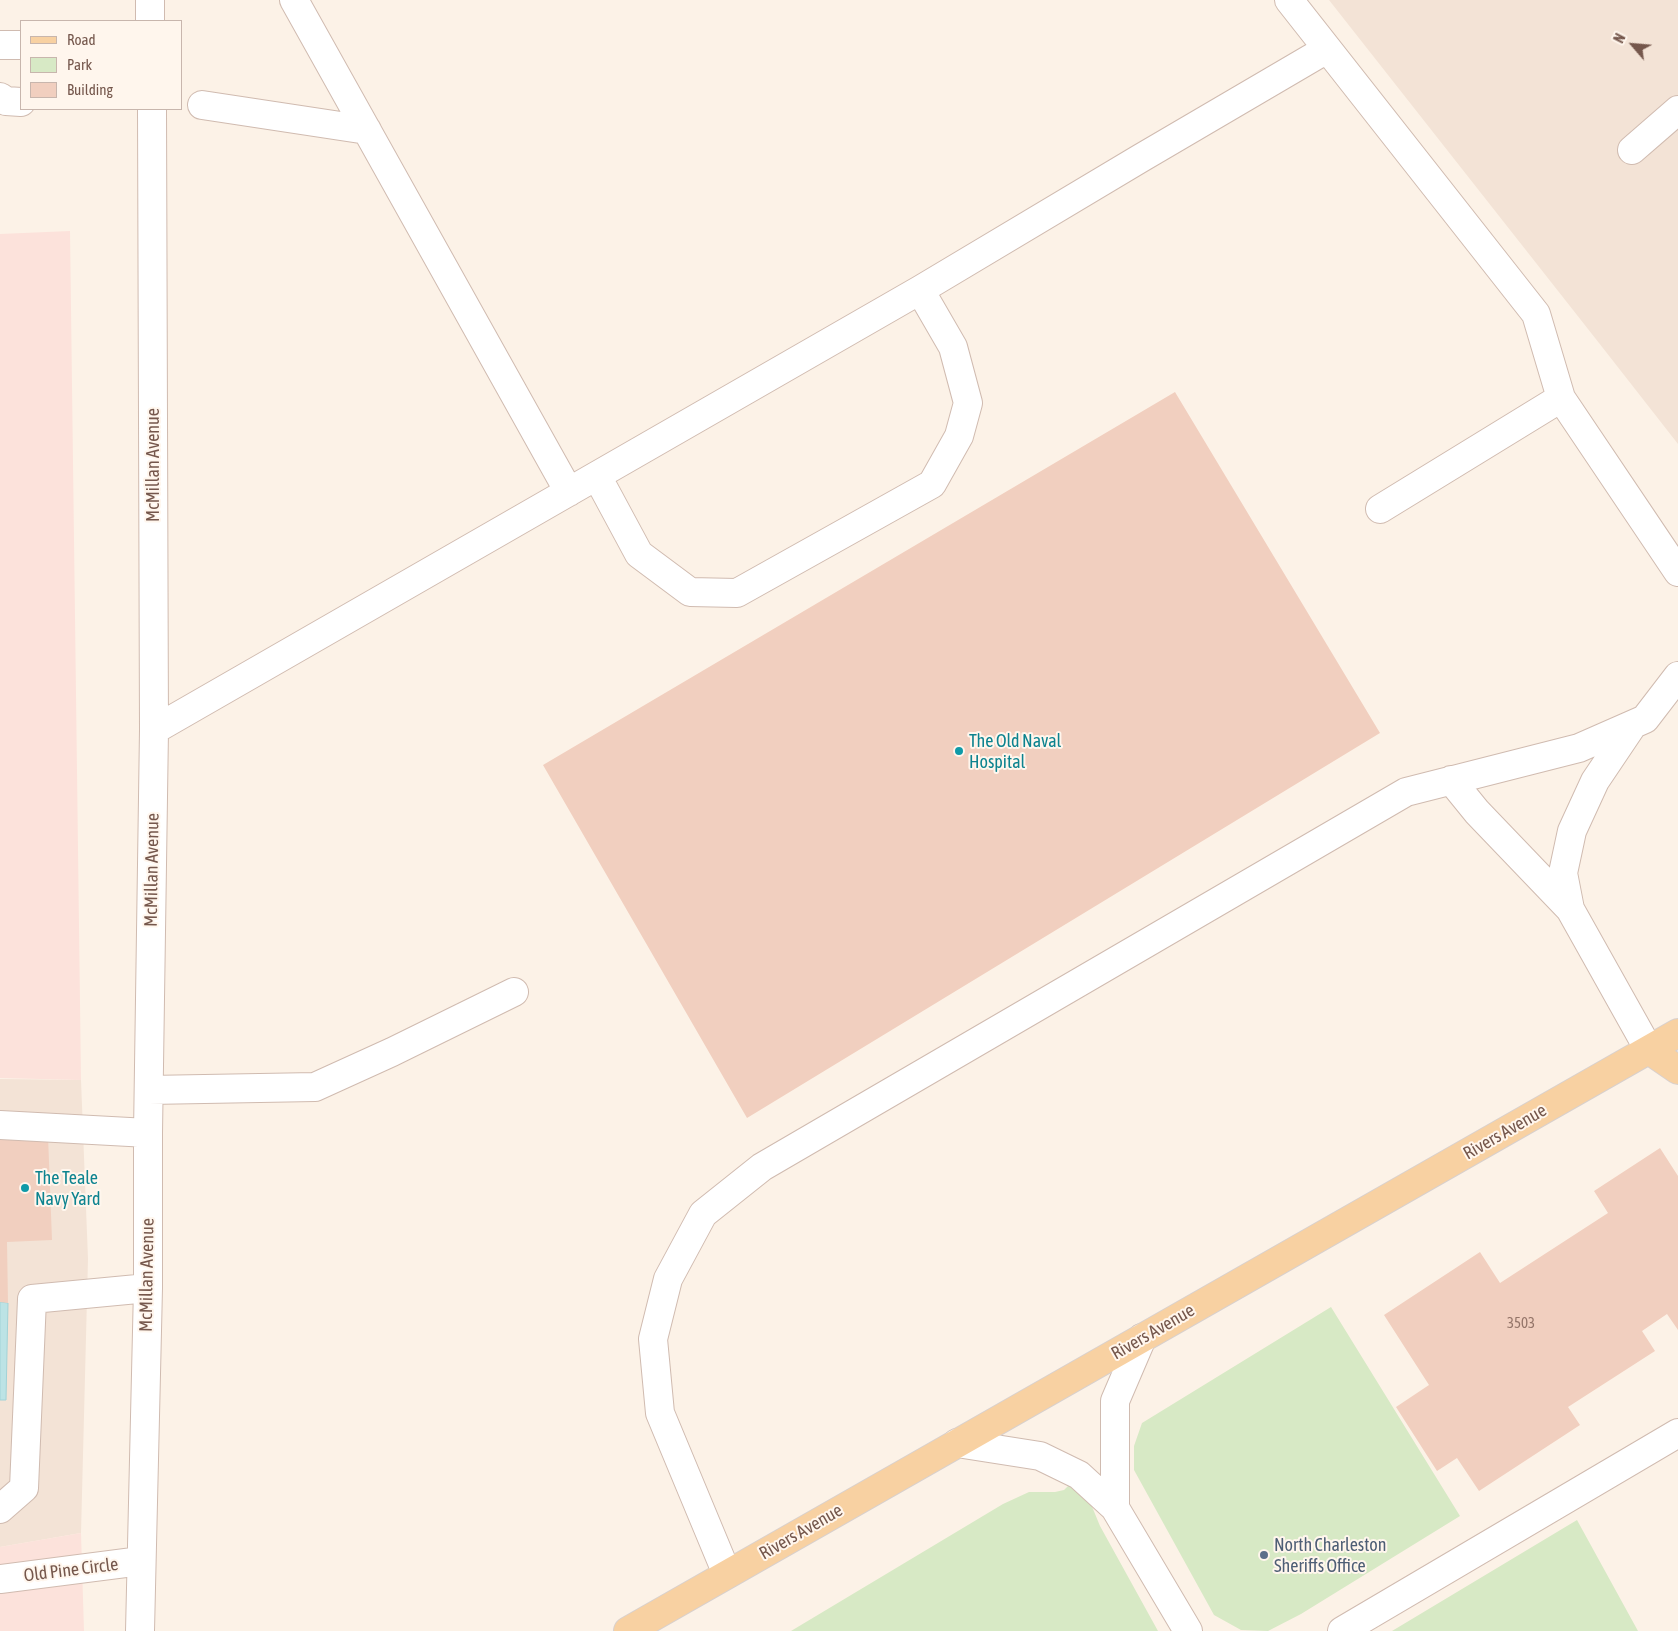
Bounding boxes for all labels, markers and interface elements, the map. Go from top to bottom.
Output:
legend [20,20,182,110]
north arrow [1608,20,1658,70]
text: Road [67,31,96,48]
text: N [1611,31,1629,46]
text: Park [67,56,92,73]
text: Building [67,81,113,98]
street label: McMillan Avenue [142,408,164,522]
place label: The Old Naval Hospital [969,730,1061,772]
marker: The Old Naval Hospital [953,745,965,757]
street label: McMillan Avenue [140,813,164,927]
street label: Rivers Avenue [1460,1100,1550,1164]
place label: The Teale Navy Yard [35,1167,100,1210]
marker: The Teale Navy Yard [19,1182,31,1194]
street label: McMillan Avenue [135,1218,159,1332]
street label: Rivers Avenue [1108,1300,1198,1364]
house number: 3503 [1507,1314,1535,1332]
street label: Rivers Avenue [756,1500,846,1564]
place label: North Charleston Sheriffs Office [1274,1534,1386,1576]
marker: North Charleston Sheriffs Office [1258,1549,1270,1561]
street label: Old Pine Circle [23,1553,119,1587]

